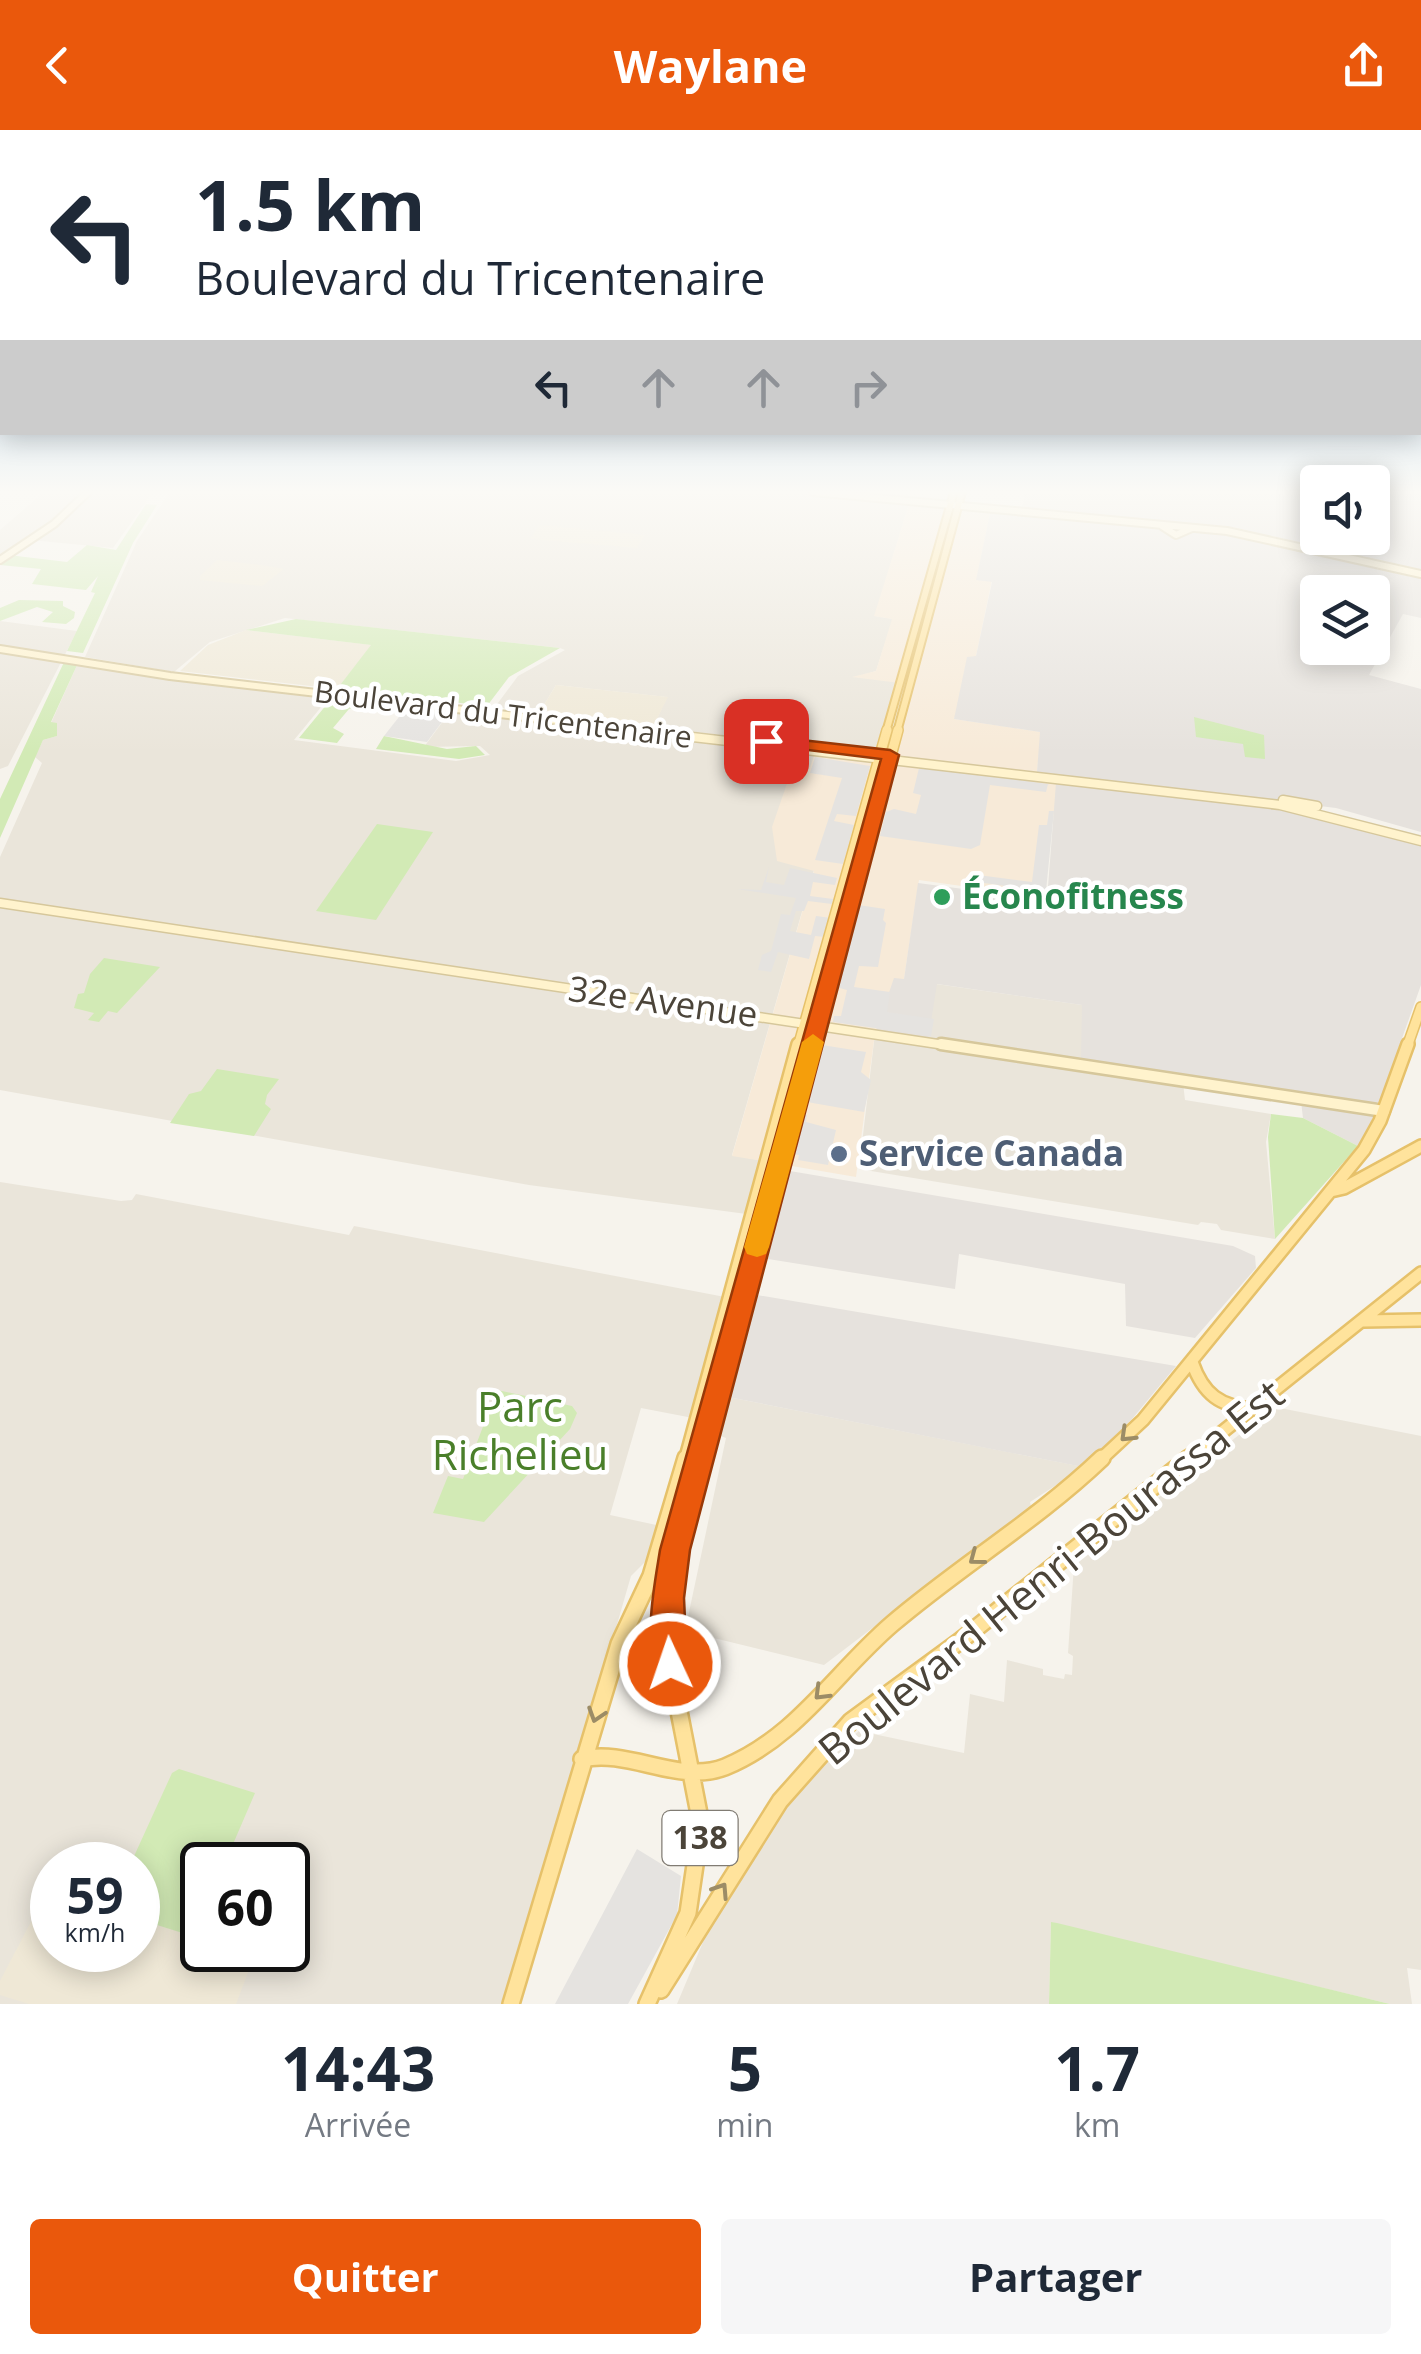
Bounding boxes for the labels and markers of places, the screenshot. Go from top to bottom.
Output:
pin [724,699,809,784]
place label: Éconofitness [962,872,1184,919]
marker: Éconofitness [931,886,953,908]
place label: Service Canada [859,1129,1124,1176]
marker: Service Canada [828,1143,850,1165]

